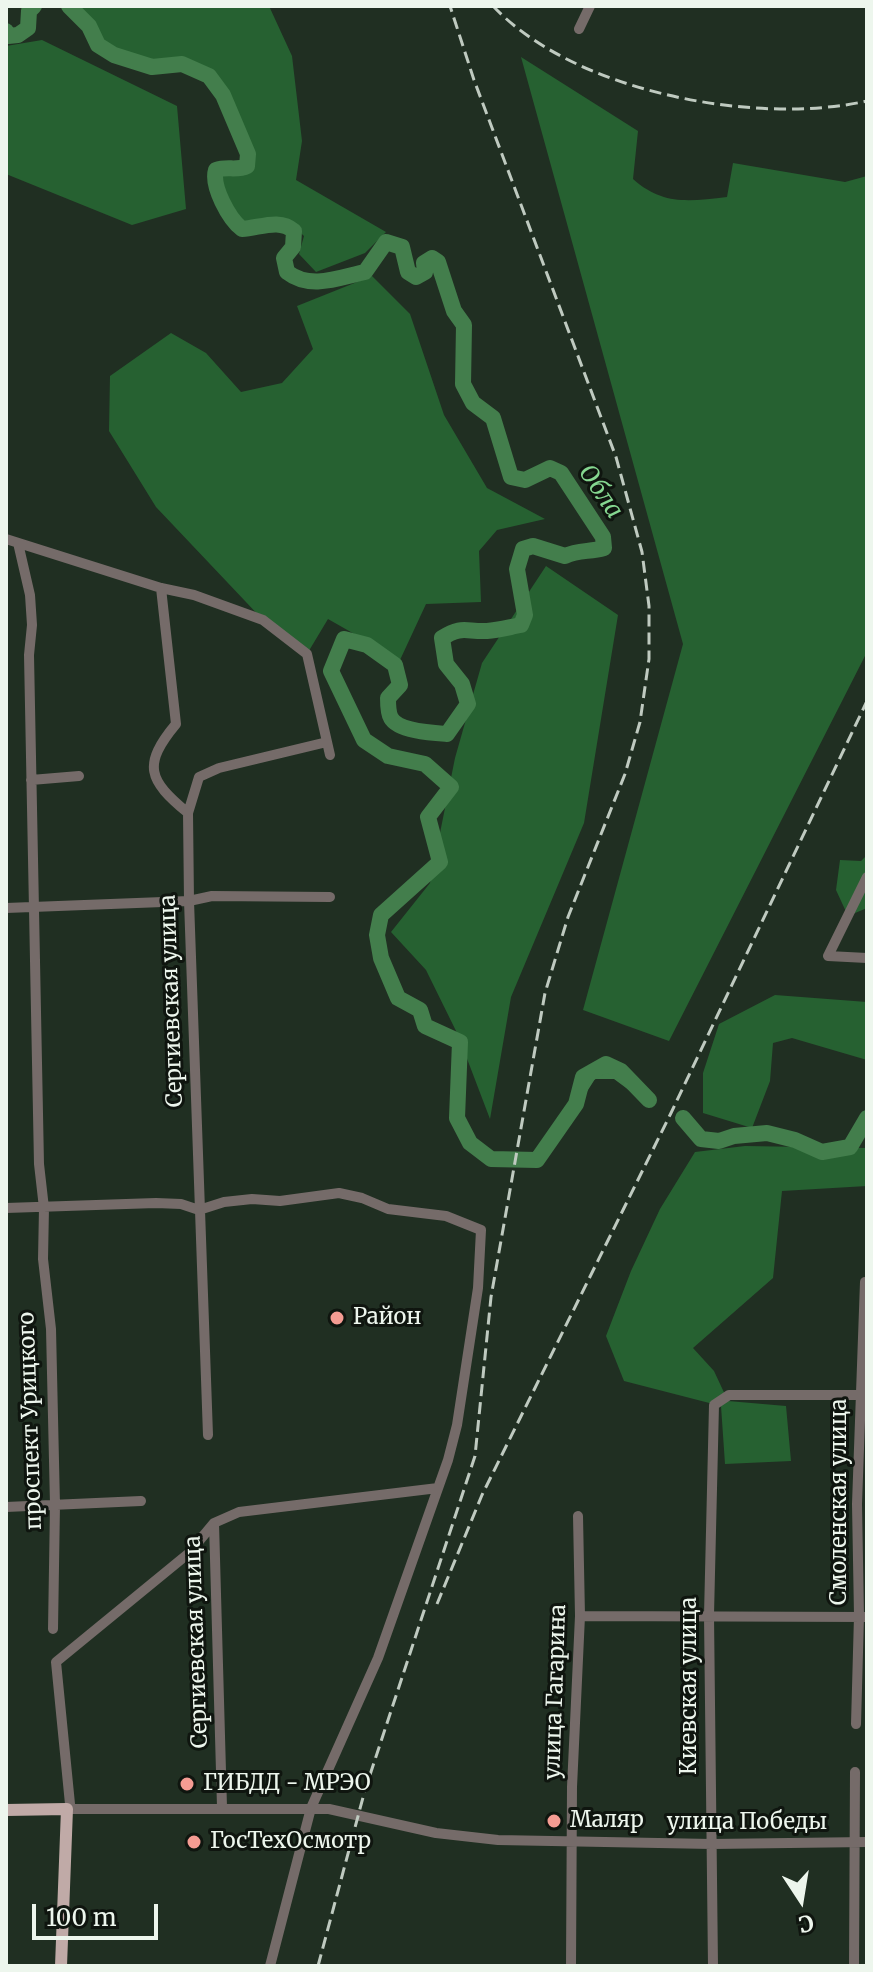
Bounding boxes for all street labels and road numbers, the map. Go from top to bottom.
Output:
street label: Сергиевская улица [155,894,189,1108]
street label: проспект Урицкого [14,1311,48,1531]
street label: Смоленская улица [827,1399,853,1605]
street label: Сергиевская улица [180,1535,214,1749]
street label: Киевская улица [677,1597,703,1775]
street label: улица Гагарина [540,1604,572,1780]
street label: улица Победы [667,1810,827,1836]

